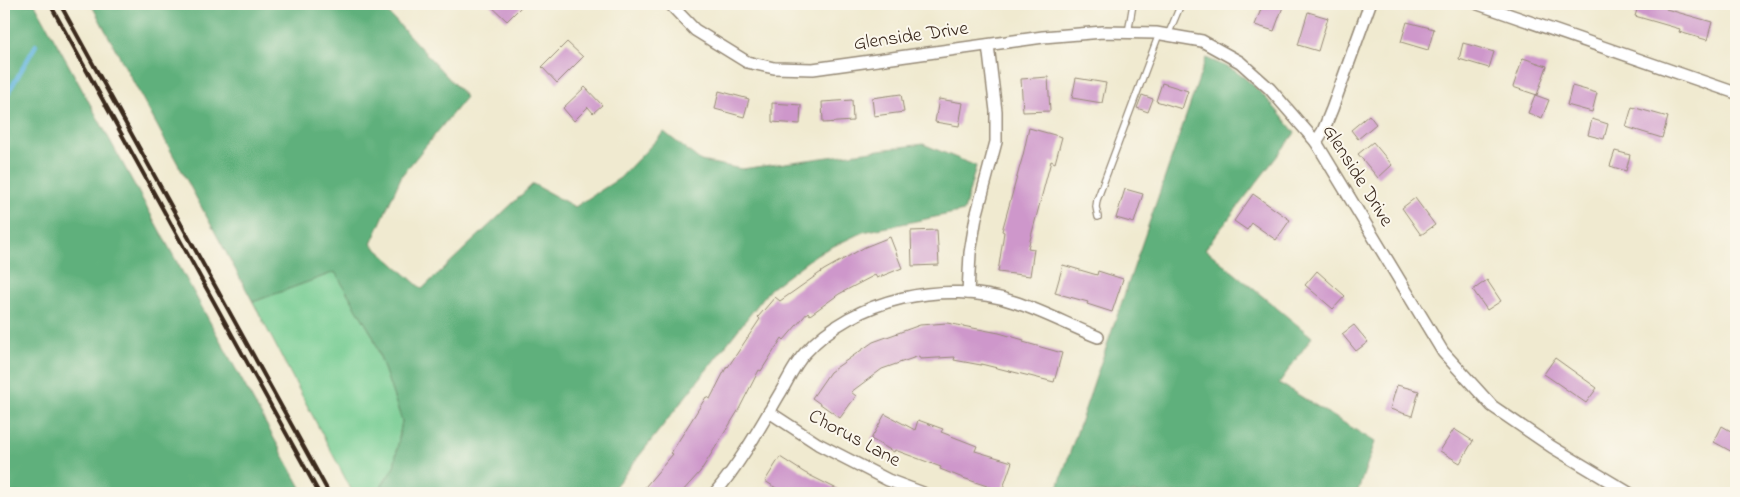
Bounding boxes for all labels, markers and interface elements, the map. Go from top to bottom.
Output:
street label: Glenside Drive [852,15,970,59]
street label: Glenside Drive [1314,119,1400,233]
street label: Chorus Lane [803,403,905,475]

